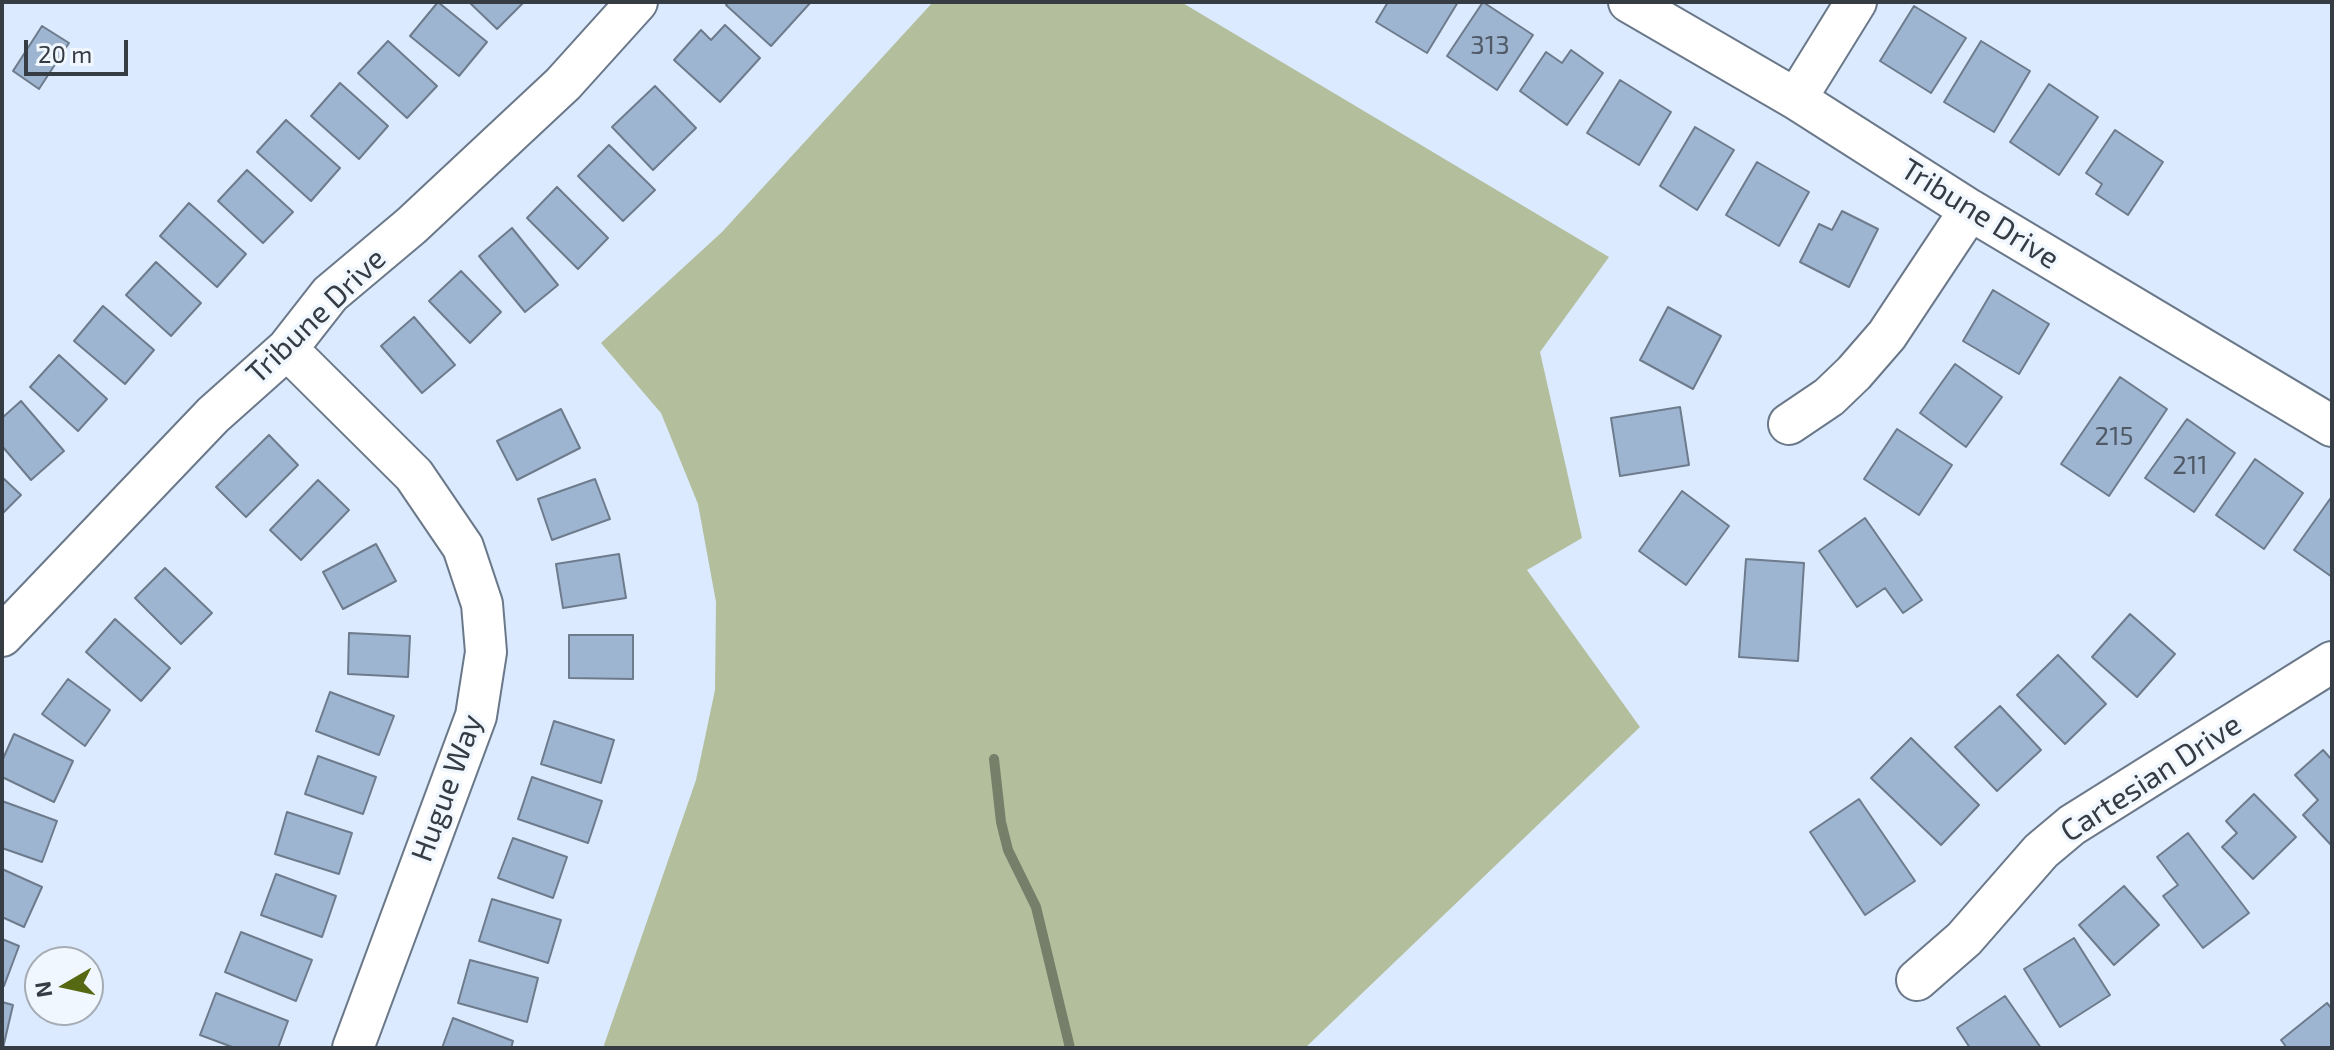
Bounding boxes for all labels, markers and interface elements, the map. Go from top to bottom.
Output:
scale bar [28,24,132,74]
house number: 313 [1470,29,1510,61]
text: 20 m [38,39,92,68]
street label: Tribune Drive [1894,151,2066,277]
street label: Tribune Drive [239,241,393,391]
house number: 215 [2095,420,2133,452]
house number: 211 [2172,449,2208,481]
street label: Cartesian Drive [2054,706,2248,850]
street label: Hugue Way [404,709,490,867]
north arrow [24,946,104,1026]
text: N [28,980,56,999]

